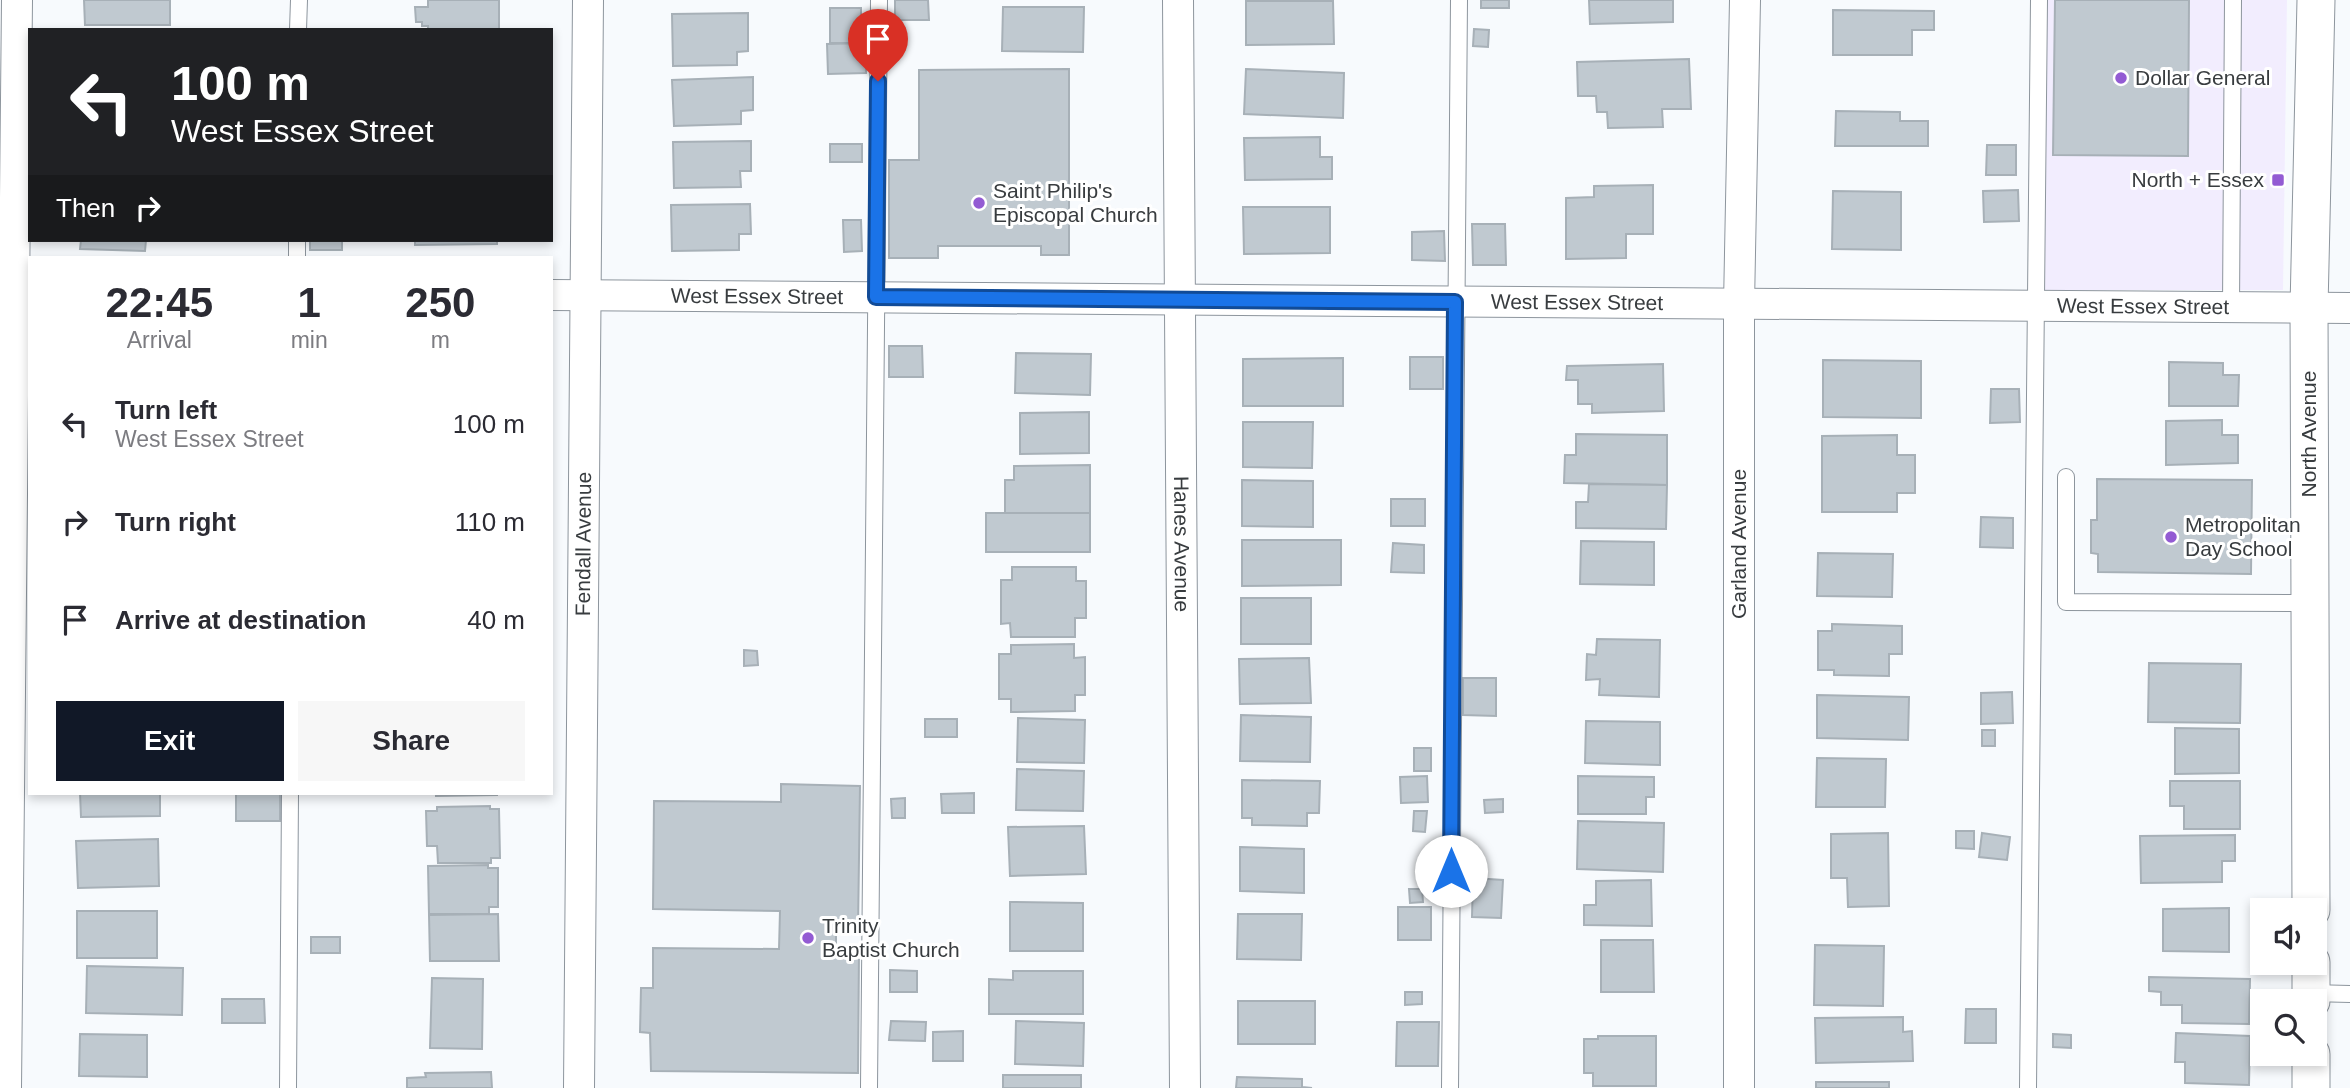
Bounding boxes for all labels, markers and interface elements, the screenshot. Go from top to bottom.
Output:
pin [848,9,908,81]
icon: arrive [859,20,897,58]
icon: left [56,56,147,147]
text: 100 m [171,56,310,110]
place label: Dollar General [2135,66,2270,89]
marker: Dollar General [2113,70,2129,86]
text: West Essex Street [171,113,434,149]
place label: North + Essex [2132,168,2264,191]
marker: North + Essex [2270,172,2286,188]
place label: Saint Philip's Episcopal Church [993,179,1158,226]
icon: right [129,189,167,227]
text: Then [56,193,115,223]
marker: Saint Philip's Episcopal Church [971,195,987,211]
text: 22:45 [106,279,213,326]
text: 1 [297,279,321,326]
text: 250 [405,279,475,326]
street label: West Essex Street [671,284,843,308]
street label: West Essex Street [1491,290,1663,314]
street label: West Essex Street [2057,294,2229,318]
text: Arrival [127,327,192,353]
text: min [291,327,328,353]
text: m [431,327,450,353]
street label: North Avenue [2297,371,2320,497]
text: Turn left [115,395,217,425]
icon: left [56,405,94,443]
text: 100 m [453,409,525,439]
text: West Essex Street [115,426,304,452]
street label: Garland Avenue [1727,469,1750,619]
street label: Fendall Avenue [571,472,595,616]
street label: Hanes Avenue [1170,476,1194,612]
icon: right [56,503,94,541]
text: Turn right [115,507,236,537]
text: 110 m [455,507,525,537]
place label: Metropolitan Day School [2185,513,2301,560]
marker: Metropolitan Day School [2163,529,2179,545]
icon: arrive [56,601,94,639]
text: Arrive at destination [115,605,366,635]
text: 40 m [467,605,525,635]
button: Exit [56,701,284,781]
button: Share [298,701,525,781]
position arrow [1414,834,1488,908]
map controls [2250,898,2327,1066]
button: sound [2250,898,2327,975]
place label: Trinity Baptist Church [822,914,960,961]
marker: Trinity Baptist Church [800,930,816,946]
button: search [2250,989,2327,1066]

